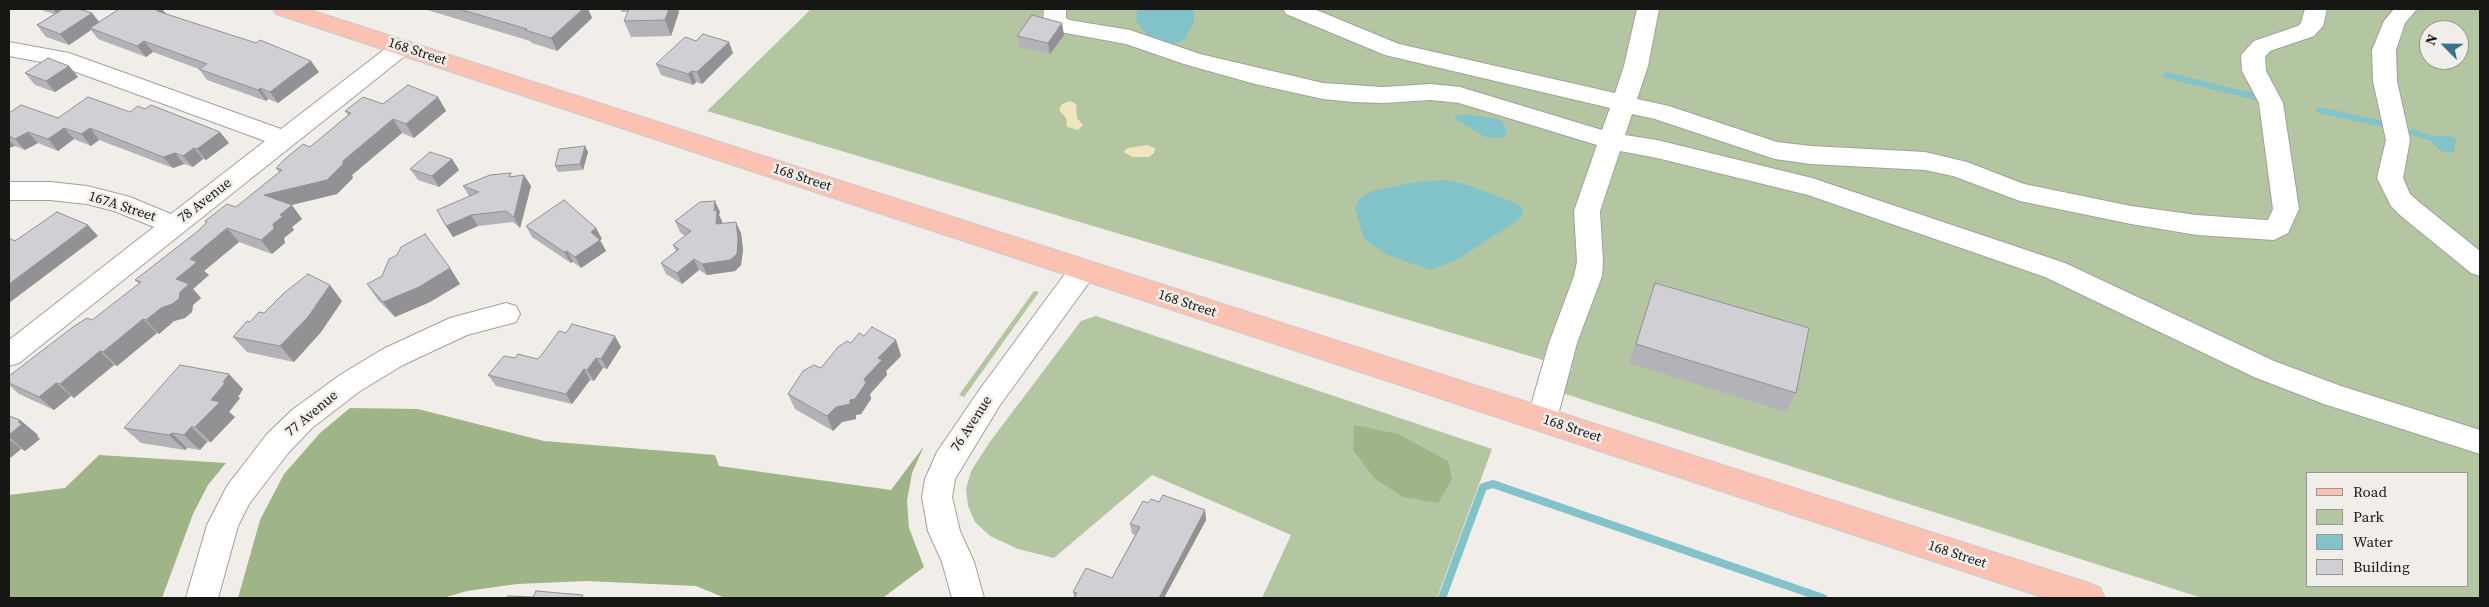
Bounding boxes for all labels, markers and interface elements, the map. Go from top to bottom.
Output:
north arrow [2419,20,2469,70]
text: N [2420,31,2442,48]
street label: 168 Street [386,35,448,69]
street label: 168 Street [771,161,833,195]
street label: 78 Avenue [175,175,235,227]
street label: 167A Street [86,188,158,226]
street label: 168 Street [1156,287,1218,321]
street label: 77 Avenue [282,387,342,441]
street label: 76 Avenue [948,393,996,455]
street label: 168 Street [1541,412,1603,446]
legend [2306,472,2469,587]
text: Road [2353,481,2387,502]
text: Park [2353,506,2384,527]
text: Water [2353,531,2393,552]
street label: 168 Street [1926,538,1988,572]
text: Building [2353,556,2410,577]

